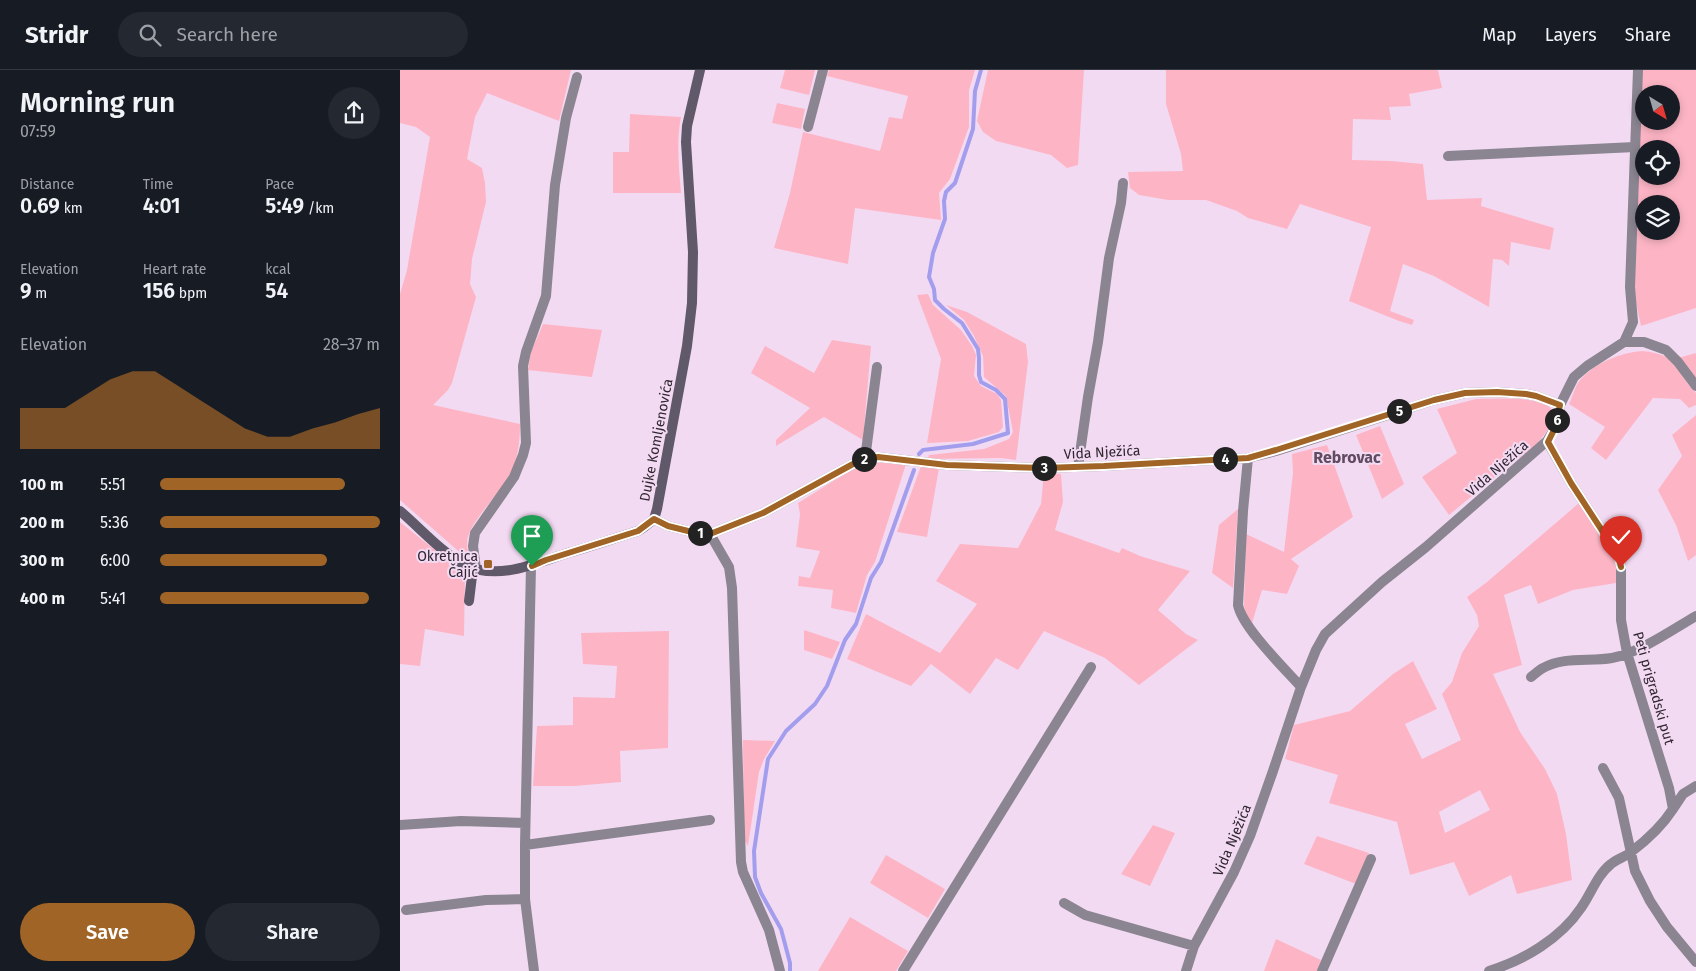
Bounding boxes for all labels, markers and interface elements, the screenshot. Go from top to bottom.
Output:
search box [118,12,468,57]
text: Stridr [25,21,88,49]
icon: search [136,21,164,49]
text: Search here [176,23,278,46]
text: Map [1482,24,1517,46]
text: Layers [1545,24,1597,46]
text: Share [1625,24,1671,46]
north arrow [1635,85,1680,130]
map controls [1635,85,1680,240]
text: Morning run [20,86,175,119]
button: share [328,87,380,139]
text: 07:59 [20,122,56,141]
button: locate [1635,140,1680,185]
text: Distance [20,176,74,193]
text: Time [143,176,173,193]
text: Pace [265,176,294,193]
text: 0.69 [20,193,60,219]
text: 4:01 [143,193,181,219]
text: 5:49 [265,193,304,219]
button: layers [1635,195,1680,240]
text: km [60,200,83,217]
text: /km [304,200,334,217]
text: Elevation [20,261,79,278]
text: Heart rate [143,261,206,278]
text: kcal [265,261,291,278]
text: 9 [20,278,32,304]
text: 156 [143,278,175,304]
text: 54 [265,278,288,304]
text: m [32,285,47,302]
text: bpm [175,285,207,302]
text: Elevation [20,335,87,354]
text: 28–37 m [323,335,380,354]
street label: Dujke Komljenovića [636,377,677,503]
pin: 5 [1386,398,1412,424]
text: 5 [1396,403,1403,420]
pin: 6 [1544,408,1570,432]
text: 6 [1554,412,1561,429]
street label: Vida Nježića [1463,437,1532,500]
street label: Vida Nježića [1063,442,1141,463]
pin: 2 [852,446,876,472]
pin: 4 [1212,446,1238,472]
district label: Rebrovac [1313,448,1381,467]
text: 2 [861,451,868,468]
text: 4 [1222,451,1229,468]
pin: 3 [1032,456,1056,480]
text: 3 [1041,460,1048,477]
text: 100 m [20,475,63,494]
text: 5:51 [100,475,126,494]
text: 200 m [20,513,64,532]
text: 5:36 [100,513,129,532]
pin [511,515,553,566]
pin [1600,516,1642,567]
pin: 1 [688,520,712,546]
icon: arrive [518,522,546,550]
icon: check [1607,523,1635,551]
text: 1 [697,525,704,542]
place label: Okretnica Čajić [417,548,478,581]
text: 300 m [20,551,64,570]
text: 6:00 [100,551,130,570]
marker: Okretnica Čajić [482,558,494,570]
text: 400 m [20,589,65,608]
text: 5:41 [100,589,126,608]
street label: Peti prigradski put [1629,630,1678,748]
street label: Vida Nježića [1210,802,1255,879]
button: Save [20,903,195,961]
button: Share [205,903,380,961]

